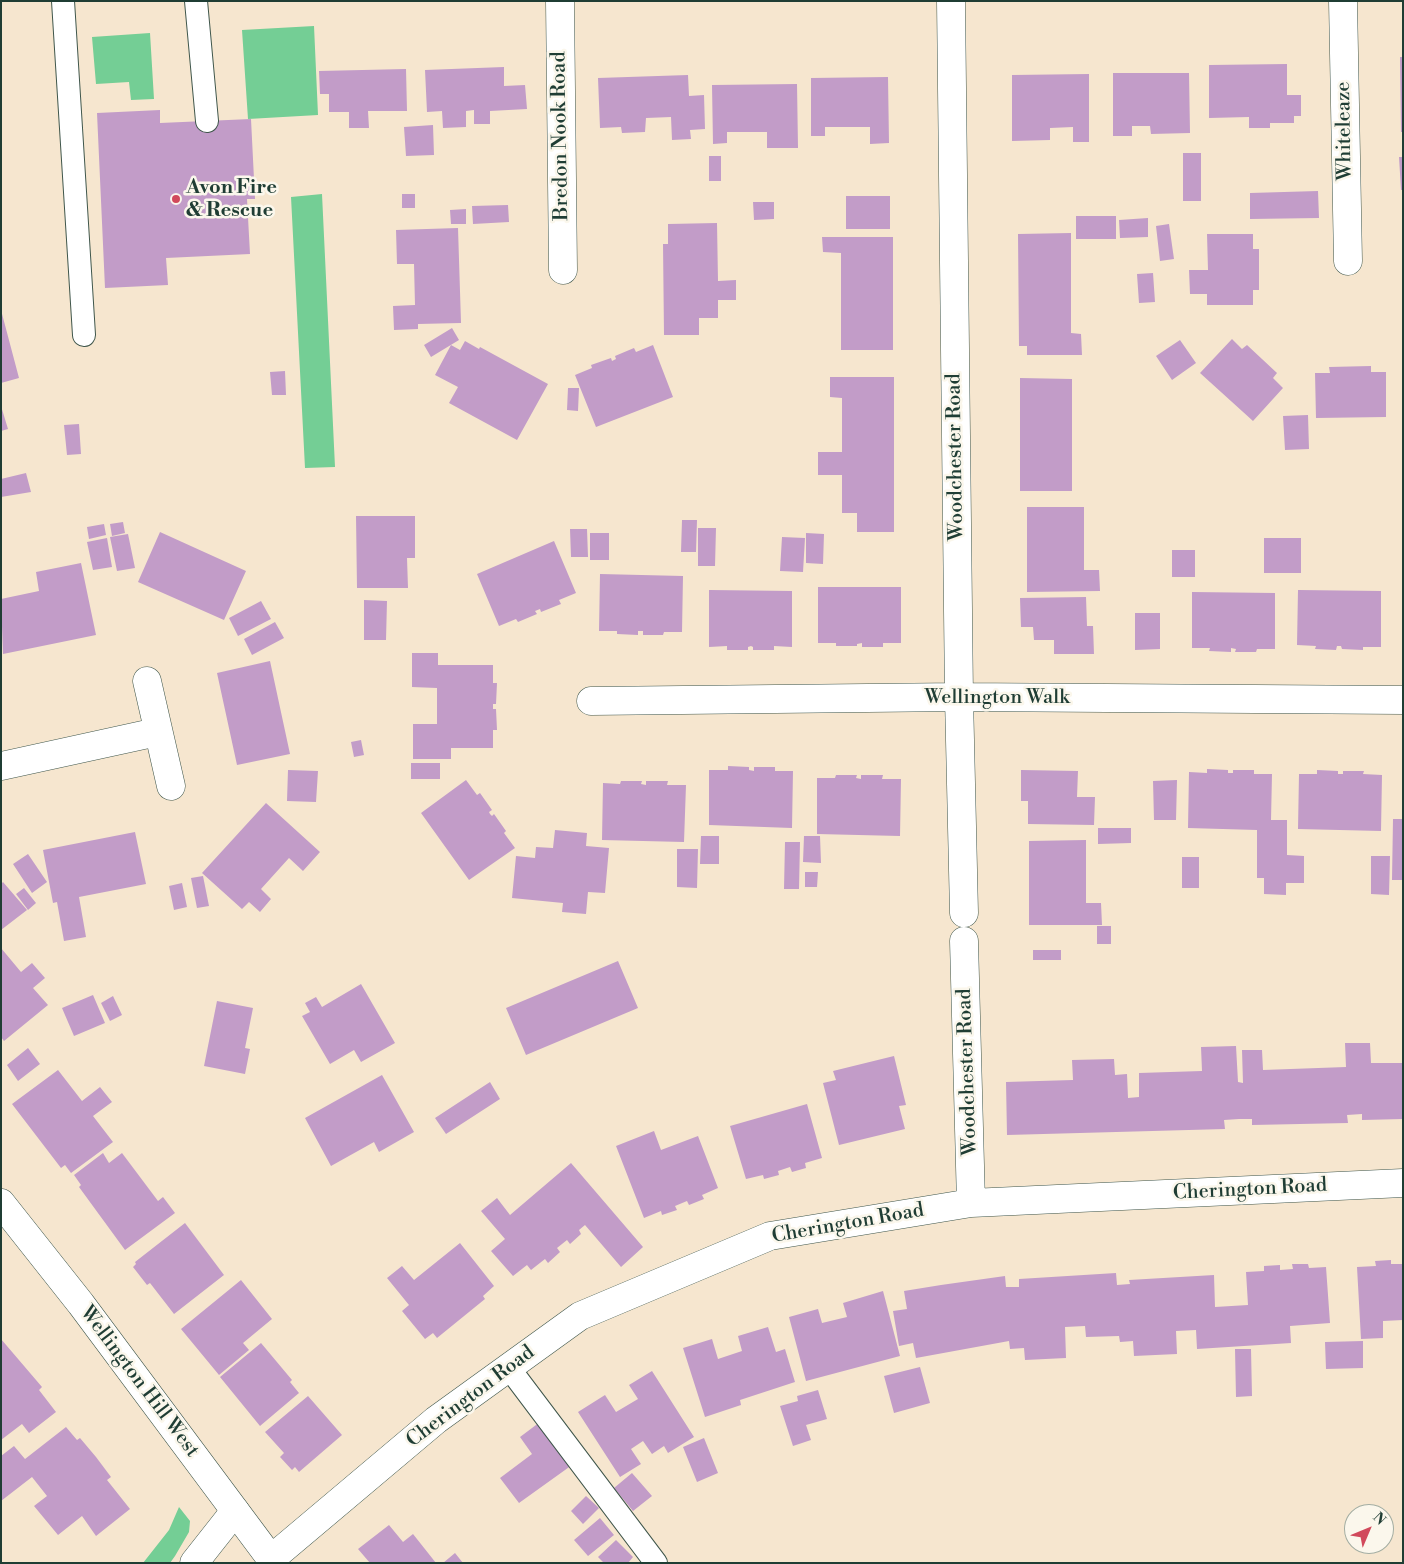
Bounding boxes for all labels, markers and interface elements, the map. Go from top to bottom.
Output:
street label: Bredon Nook Road [548,51,574,221]
street label: Whiteleaze [1332,81,1358,181]
place label: Avon Fire & Rescue [186,176,277,223]
marker: Avon Fire & Rescue [170,193,182,205]
street label: Woodchester Road [943,373,969,541]
street label: Wellington Walk [924,686,1070,710]
street label: Woodchester Road [953,988,983,1156]
street label: Cherington Road [1172,1174,1328,1206]
street label: Cherington Road [770,1199,926,1249]
street label: Wellington Hill West [74,1302,204,1462]
street label: Cherington Road [402,1341,540,1453]
north arrow [1344,1504,1394,1554]
text: N [1369,1509,1389,1529]

